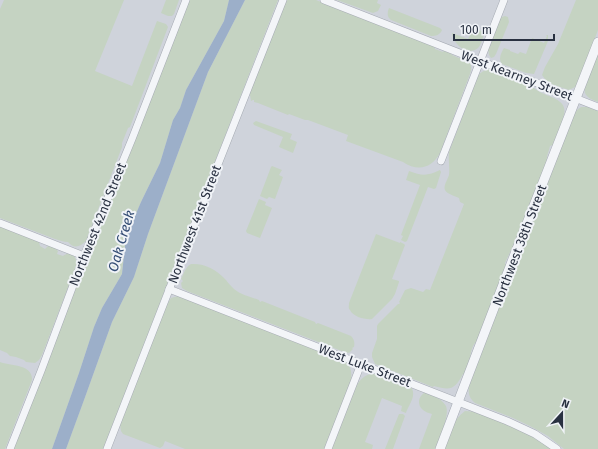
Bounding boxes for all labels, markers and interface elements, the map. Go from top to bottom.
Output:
scale bar [454,16,554,42]
text: 100 m [460,23,492,37]
street label: West Kearney Street [459,47,575,104]
street label: Northwest 42nd Street [66,160,129,288]
street label: Northwest 41st Street [165,163,224,286]
street label: Northwest 38th Street [489,182,550,308]
water label: Oak Creek [105,208,138,274]
street label: West Luke Street [316,341,414,390]
north arrow [542,393,582,433]
text: N [560,397,571,412]

